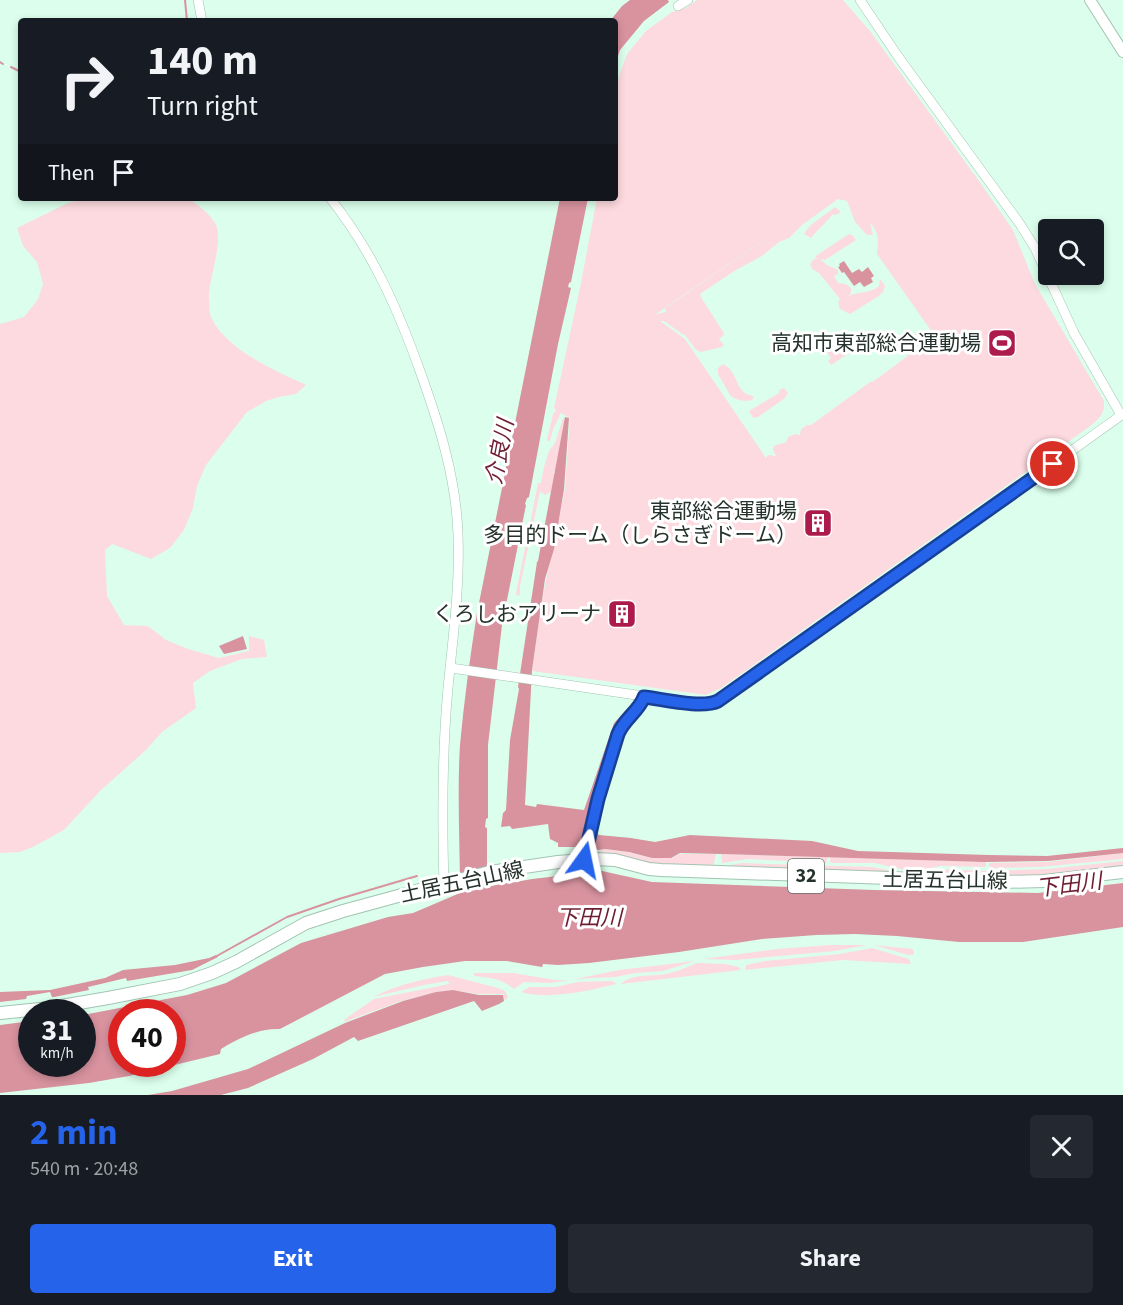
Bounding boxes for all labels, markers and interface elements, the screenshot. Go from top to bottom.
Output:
text: 140 m [147,31,258,91]
icon: right [48,42,126,120]
text: Turn right [147,87,258,126]
icon: arrive [107,156,140,189]
text: Then [48,157,95,189]
map controls [1038,219,1104,285]
button: search [1038,219,1104,285]
sports icon: 高知市東部総合運動場 [986,327,1018,359]
place label: 高知市東部総合運動場 [771,328,981,358]
water label: 介良川 [478,415,522,487]
pin [1027,438,1078,489]
icon: arrive [1036,447,1069,480]
place label: 東部総合運動場 多目的ドーム（しらさぎドーム） [483,496,797,550]
building icon: 東部総合運動場 多目的ドーム（しらさぎドーム） [802,507,834,539]
building icon: くろしおアリーナ [606,598,638,630]
place label: くろしおアリーナ [433,599,601,629]
position arrow [552,828,616,892]
street label: 土居五台山線 [397,854,527,910]
road number: 32 [788,859,824,893]
street label: 土居五台山線 [882,864,1008,896]
water label: 下田川 [1034,865,1106,905]
water label: 下田川 [556,902,624,934]
speed limit sign: 40 [108,999,186,1077]
text: 31 [41,1009,73,1052]
text: km/h [40,1043,74,1064]
text: 2 min [30,1107,118,1158]
button: close [1030,1115,1093,1178]
text: 540 m · 20:48 [30,1155,138,1183]
button: Exit [30,1224,556,1293]
button: Share [568,1224,1093,1293]

